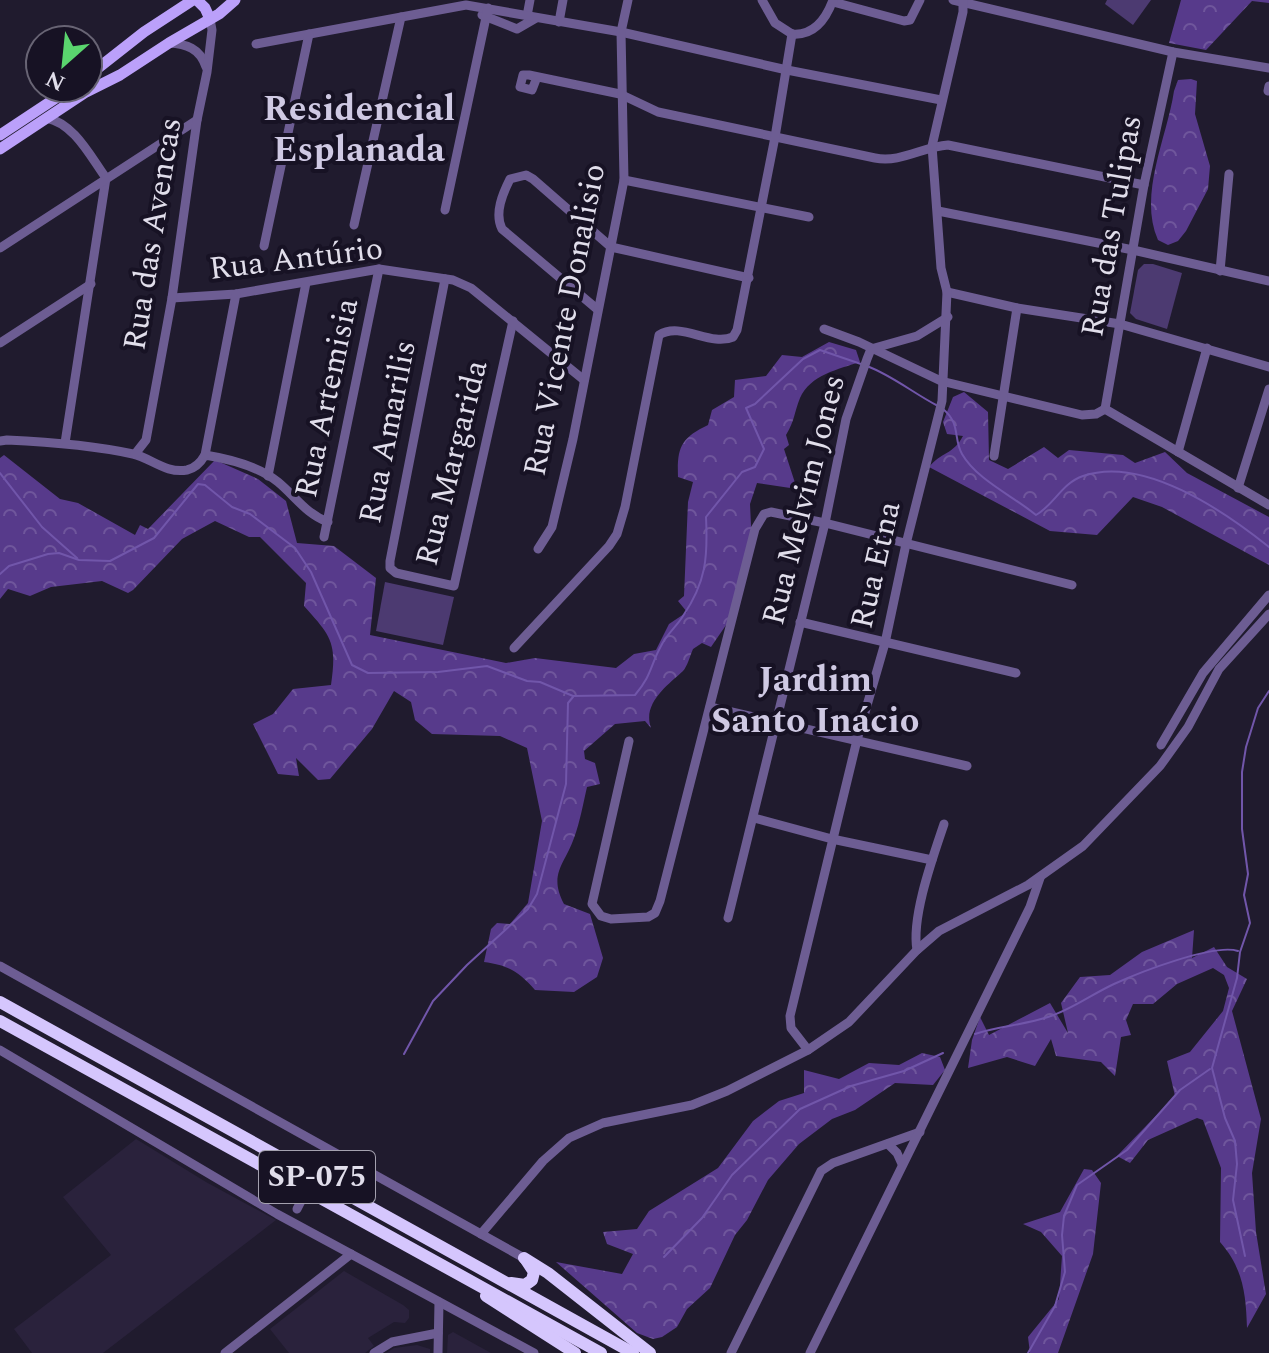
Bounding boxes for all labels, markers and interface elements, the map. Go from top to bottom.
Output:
north arrow [24,24,104,104]
text: N [40,62,71,99]
district label: Residencial Esplanada [263,82,455,178]
street label: Rua das Tulipas [1068,111,1156,341]
street label: Rua das Avencas [110,114,196,354]
street label: Rua Vicente Donalisio [511,160,619,480]
street label: Rua Antúrio [206,224,386,294]
street label: Rua Artemisia [282,293,372,502]
street label: Rua Amarilis [346,336,430,528]
street label: Rua Margarida [403,354,501,571]
street label: Rua Melvim Jones [749,370,859,630]
street label: Rua Etna [838,496,915,634]
district label: Jardim Santo Inácio [711,653,919,749]
road number: SP-075 [259,1151,375,1203]

